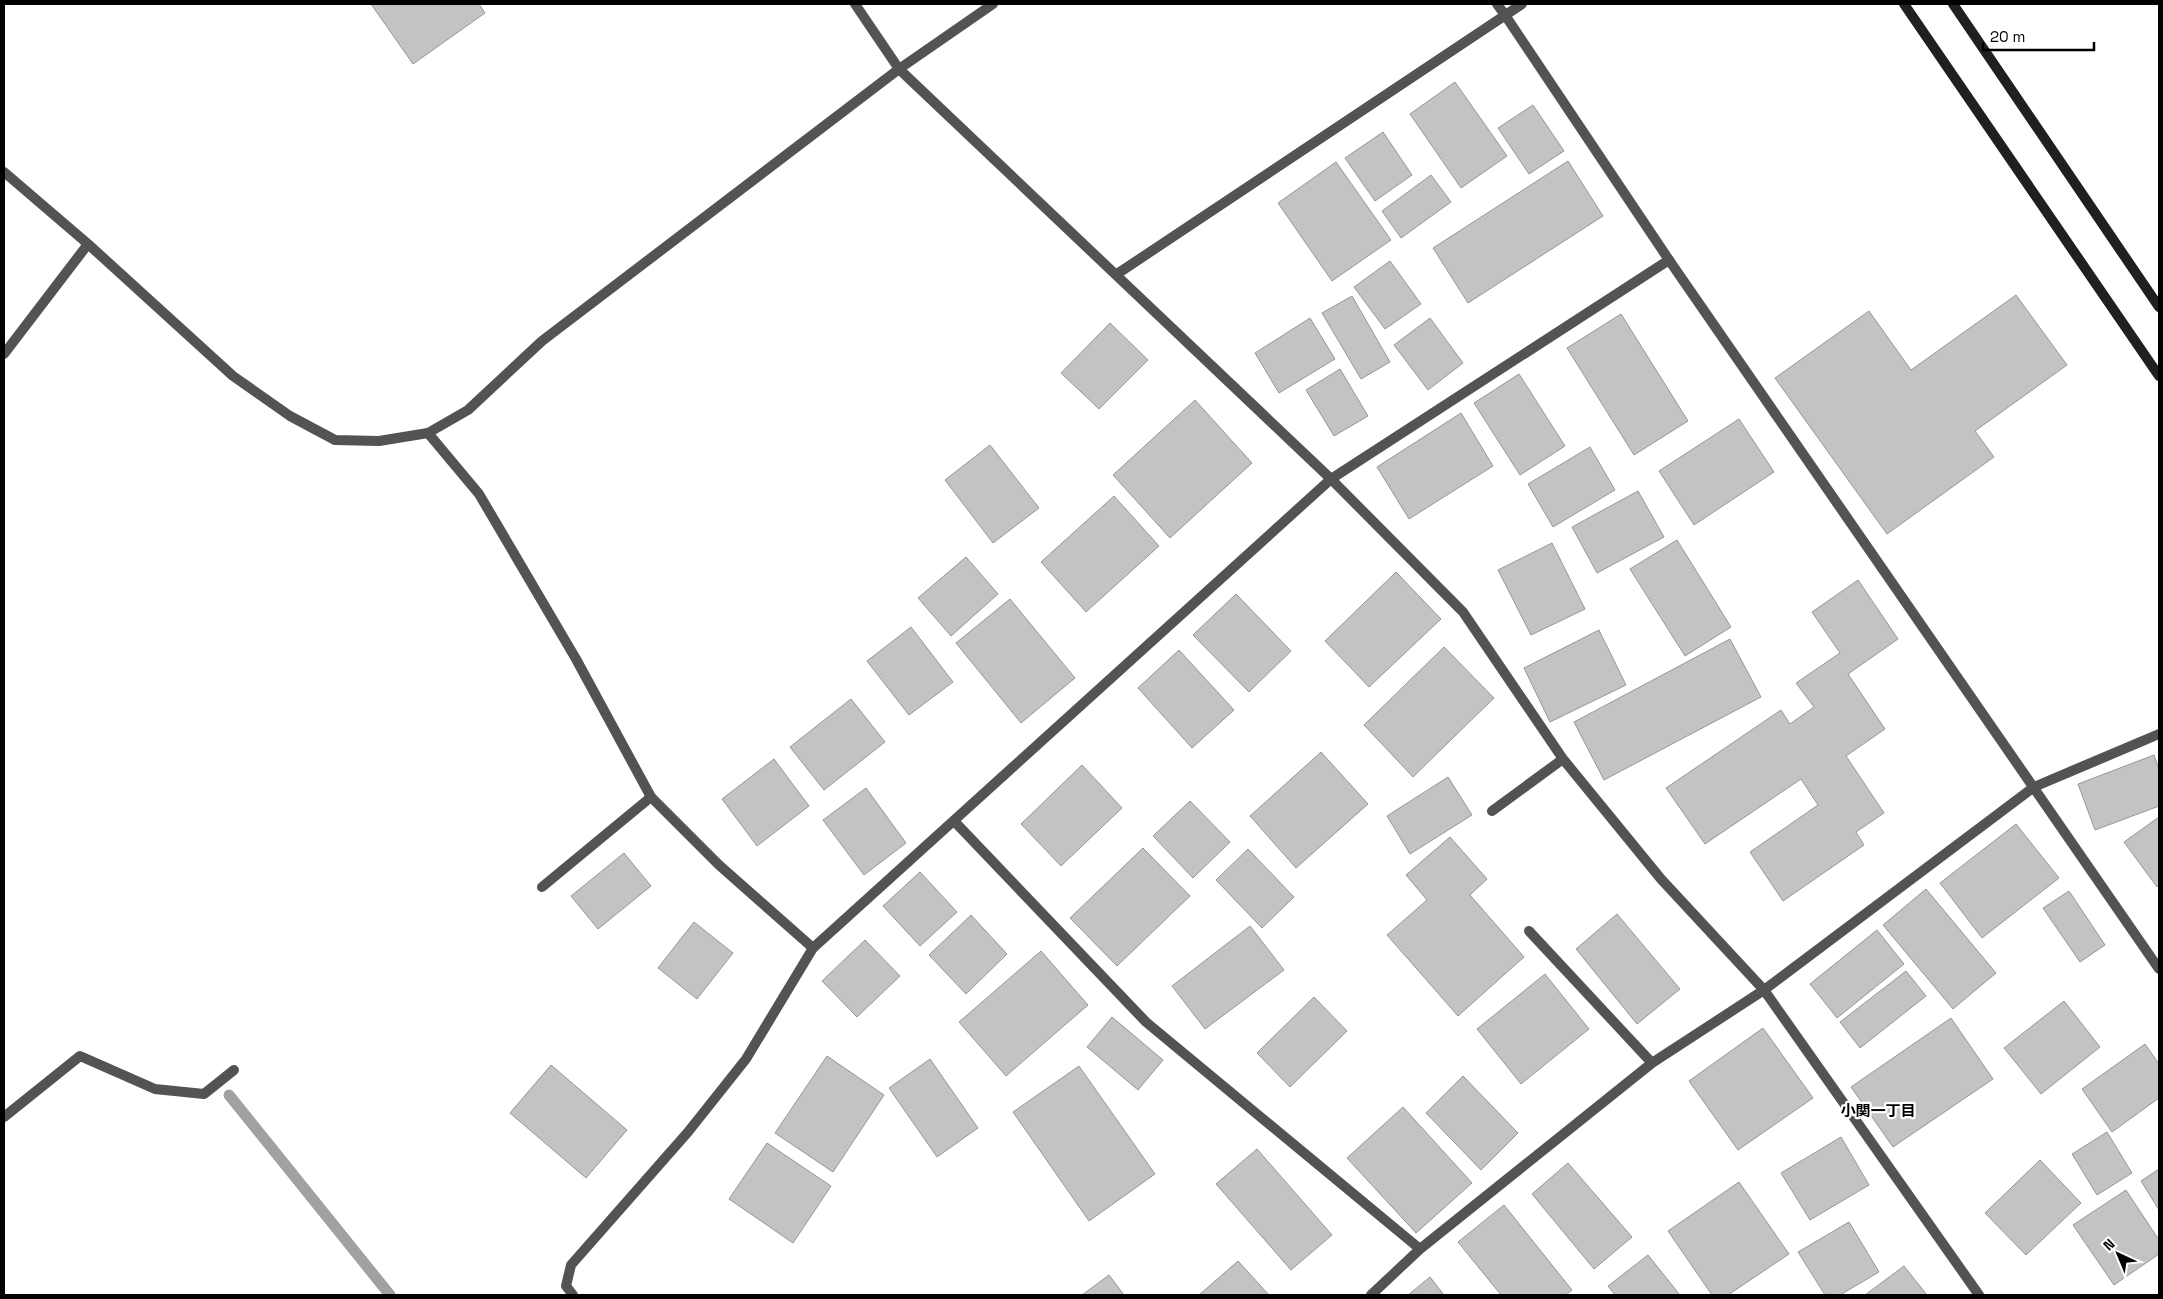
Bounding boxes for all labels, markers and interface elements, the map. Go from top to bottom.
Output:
scale bar [1983,20,2094,52]
text: 20 m [1990,27,2025,46]
district label: 小関一丁目 [1840,1101,1916,1120]
north arrow [2093,1229,2143,1279]
text: N [2099,1235,2119,1254]

